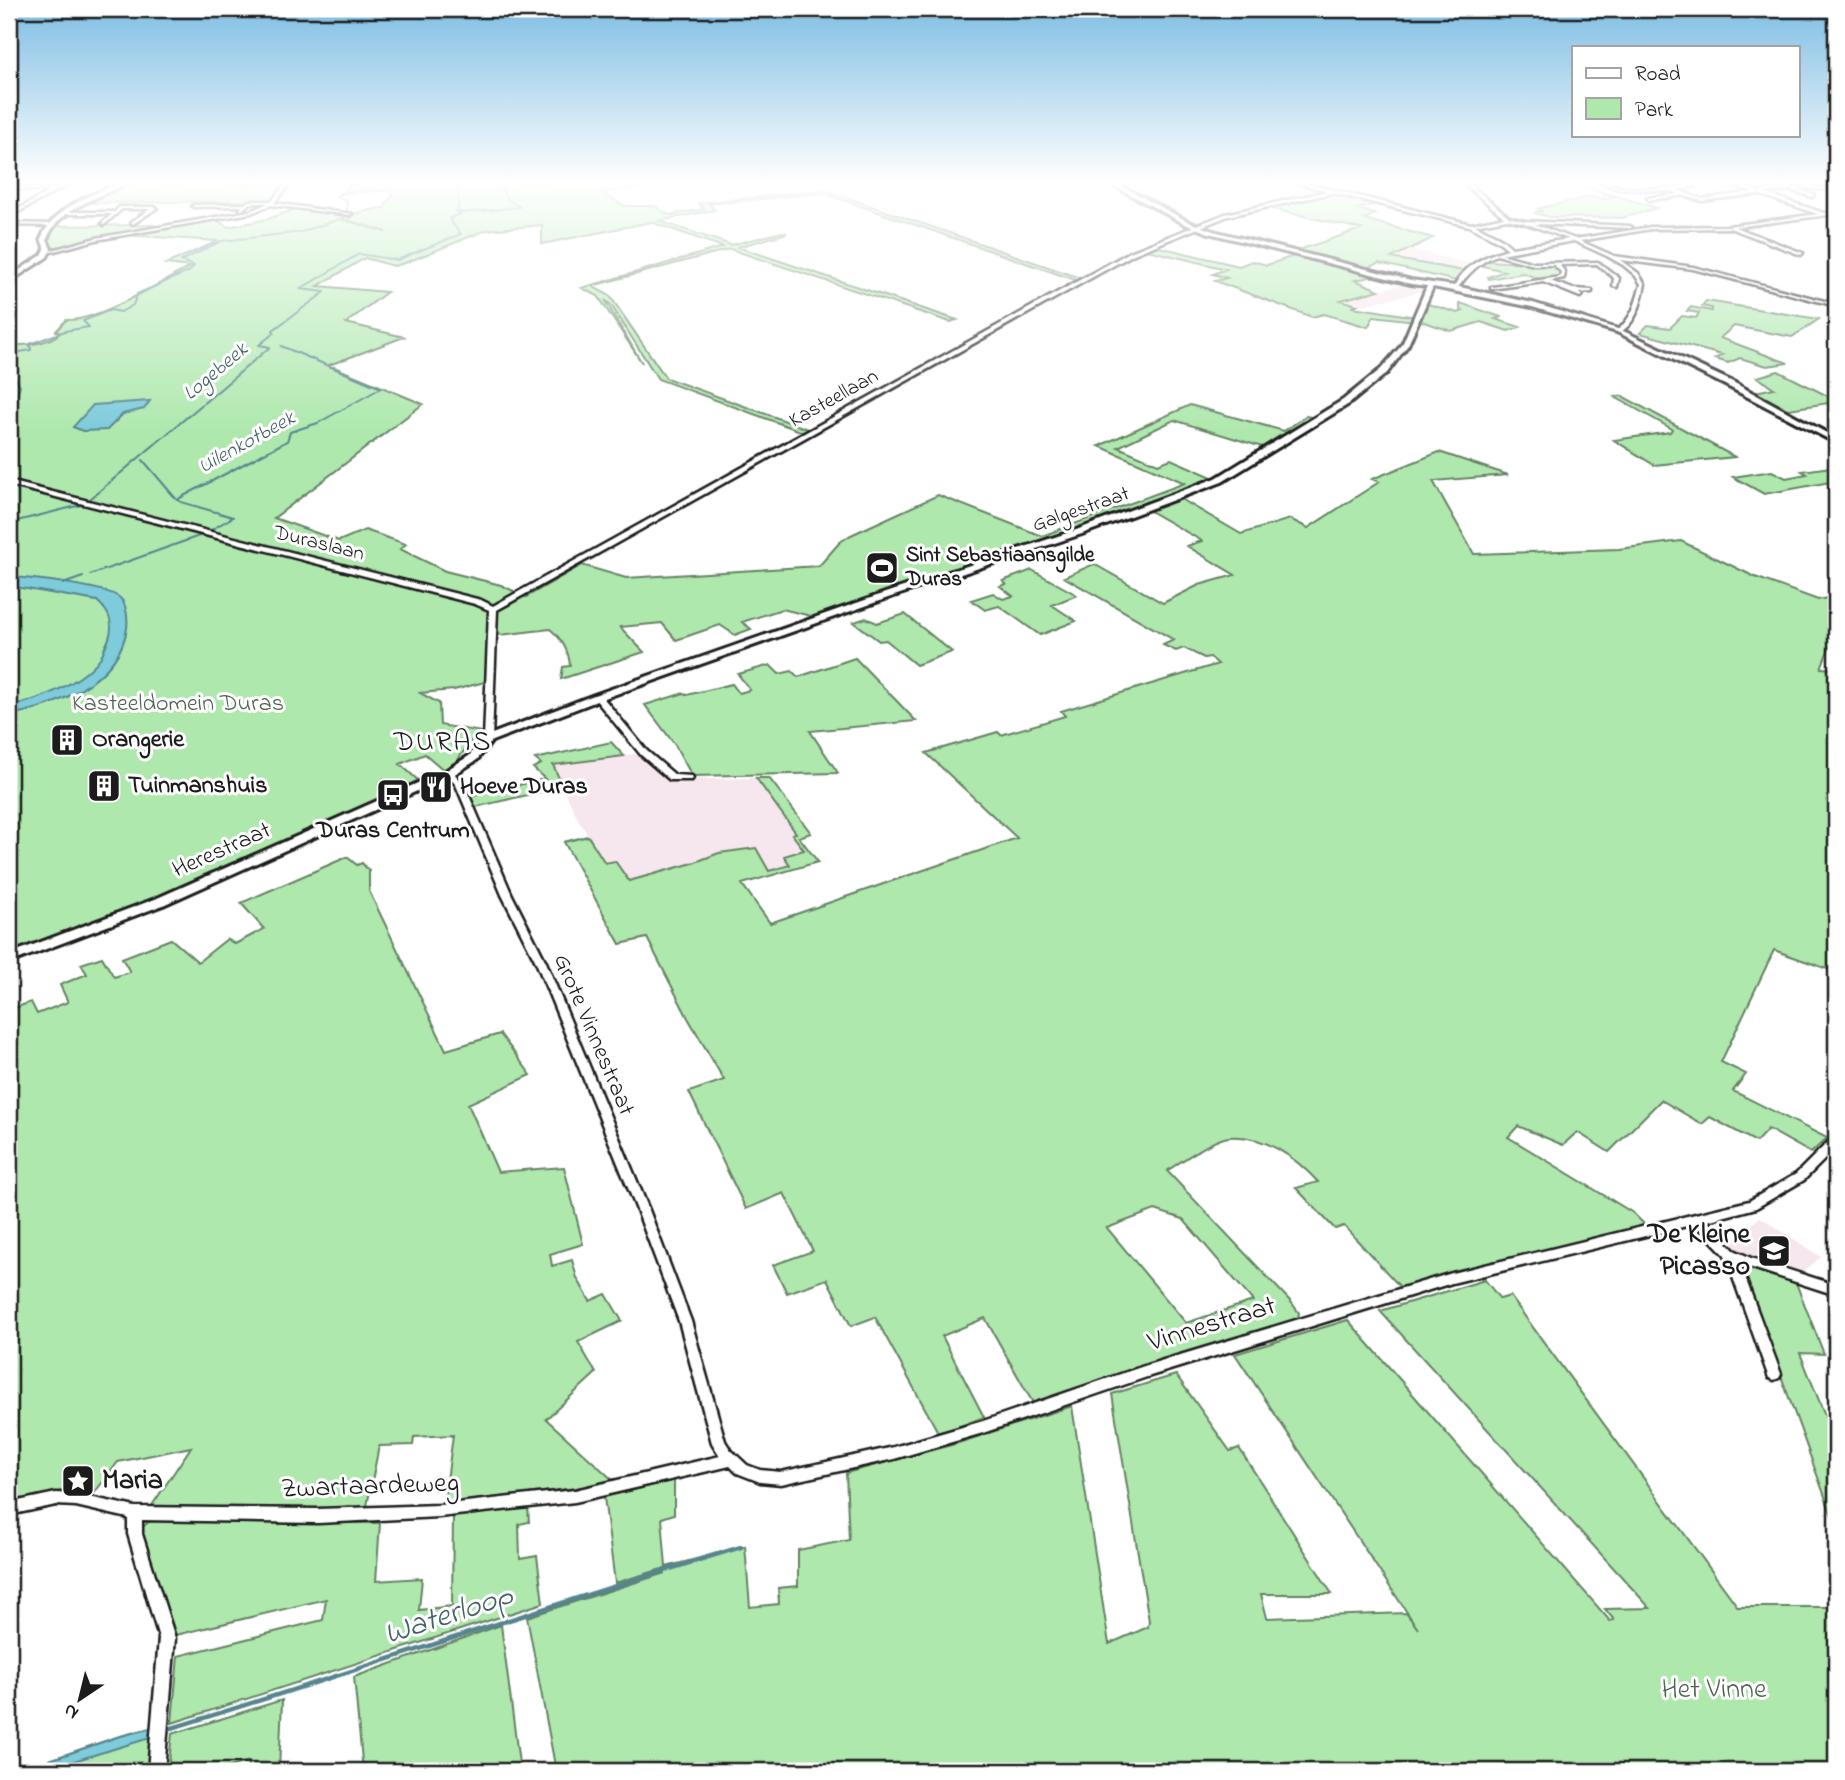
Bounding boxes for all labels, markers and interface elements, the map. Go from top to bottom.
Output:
legend [1572,46,1800,136]
text: Road [1635,60,1681,90]
text: Park [1635,96,1674,126]
water label: Logebeek [177,335,256,409]
street label: Kasteellaan [784,362,884,436]
water label: Uilenkotbeek [193,404,302,482]
street label: Galgestraat [1028,479,1134,542]
street label: Duraslaan [270,518,367,570]
place label: Sint Sebastiaansgilde Duras [905,541,1095,595]
sports icon: Sint Sebastiaansgilde Duras [863,549,901,587]
park label: Kasteeldomein Duras [72,687,284,722]
building icon: Orangerie [48,721,86,759]
place label: Orangerie [92,723,185,759]
district label: DURAS [393,723,492,764]
building icon: Tuinmanshuis [85,767,123,805]
restaurant icon: Hoeve Duras [417,768,455,806]
place label: Tuinmanshuis [128,769,267,804]
place label: Hoeve Duras [460,770,588,805]
bus stop icon: Duras Centrum [374,776,412,814]
street label: Herestraat [167,814,277,888]
place label: Duras Centrum [315,814,470,849]
street label: Grote Vinnestraat [543,949,643,1121]
place label: De Kleine Picasso [1646,1215,1751,1288]
school or university icon: De Kleine Picasso [1755,1232,1793,1270]
street label: Vinnestraat [1142,1286,1281,1364]
place label: Maria [102,1461,163,1502]
place icon: Maria [59,1462,97,1500]
street label: Zwartaardeweg [280,1463,460,1511]
water label: Waterloop [378,1573,520,1659]
north arrow [46,1664,116,1734]
park label: Het Vinne [1662,1670,1767,1711]
text: N [59,1696,85,1726]

